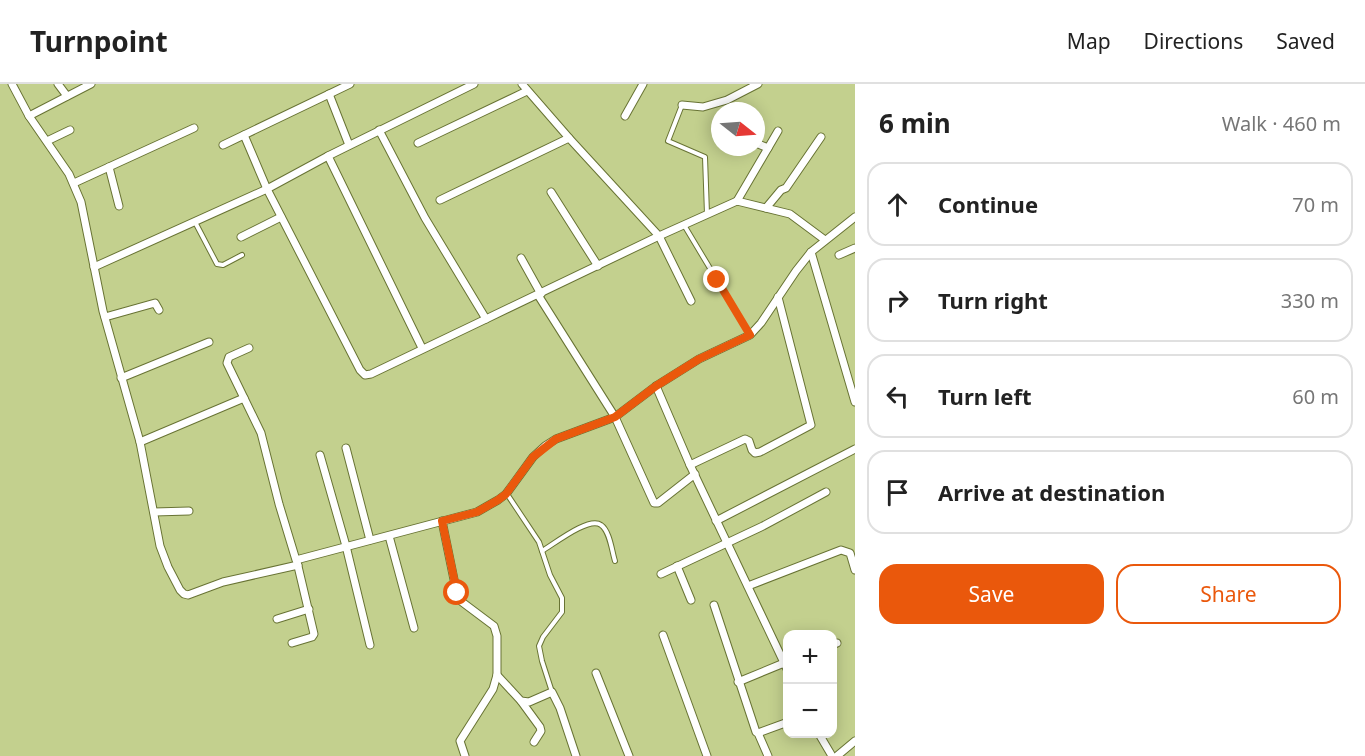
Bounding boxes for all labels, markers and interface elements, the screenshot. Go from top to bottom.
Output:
text: Turnpoint [30,22,168,60]
text: Map [1067,27,1111,55]
text: Directions [1144,27,1243,55]
text: Saved [1276,27,1335,55]
north arrow [711,102,765,156]
text: 6 min [879,105,951,141]
text: Walk · 460 m [1222,110,1341,137]
icon: ahead [881,188,914,221]
text: Continue [938,189,1038,219]
text: 70 m [1292,191,1339,218]
route end [703,266,729,292]
icon: right [881,284,914,317]
text: Turn right [938,285,1048,315]
text: 330 m [1281,287,1339,314]
icon: left [881,380,914,413]
text: Turn left [938,381,1032,411]
text: 60 m [1292,383,1339,410]
icon: arrive [881,476,914,509]
text: Arrive at destination [938,477,1165,507]
button: Save [879,564,1104,624]
button: Share [1116,564,1341,624]
route start [443,579,469,605]
map controls [783,630,837,738]
button: + [783,630,837,684]
button: − [783,684,837,738]

